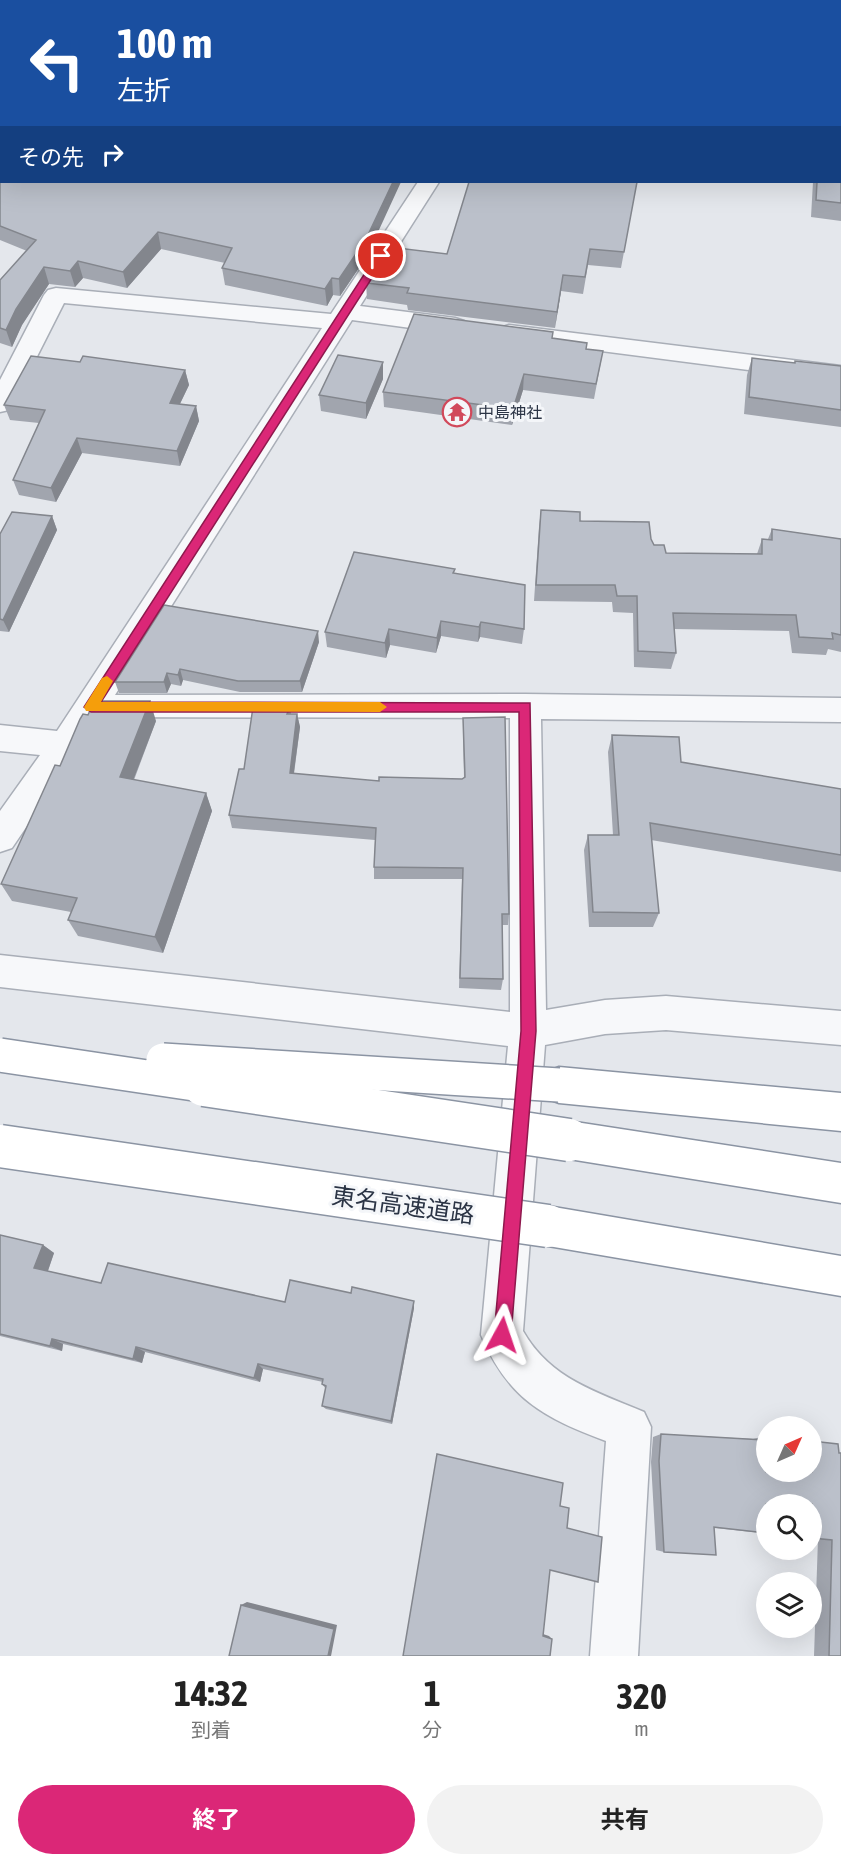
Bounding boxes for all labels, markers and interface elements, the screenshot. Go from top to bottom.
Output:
text: 100 m [117,19,212,67]
icon: left [18,24,96,102]
text: 左折 [117,75,171,106]
icon: right [96,138,129,171]
text: その先 [18,144,84,170]
pin [355,230,406,281]
icon: arrive [364,239,397,272]
temple icon: 中島神社 [441,396,473,428]
place label: 中島神社 [478,403,542,421]
street label: 東名高速道路 [330,1182,476,1228]
position arrow [470,1303,534,1367]
north arrow [756,1416,822,1482]
map controls [756,1416,822,1638]
button: search [756,1494,822,1560]
button: layers [756,1572,822,1638]
text: 14:32 [174,1672,248,1714]
text: 1 [424,1672,441,1714]
text: 320 [616,1675,667,1717]
text: m [634,1717,649,1740]
text: 到着 [191,1718,231,1741]
text: 分 [422,1718,442,1741]
button: 終了 [18,1785,415,1854]
button: 共有 [427,1785,823,1854]

